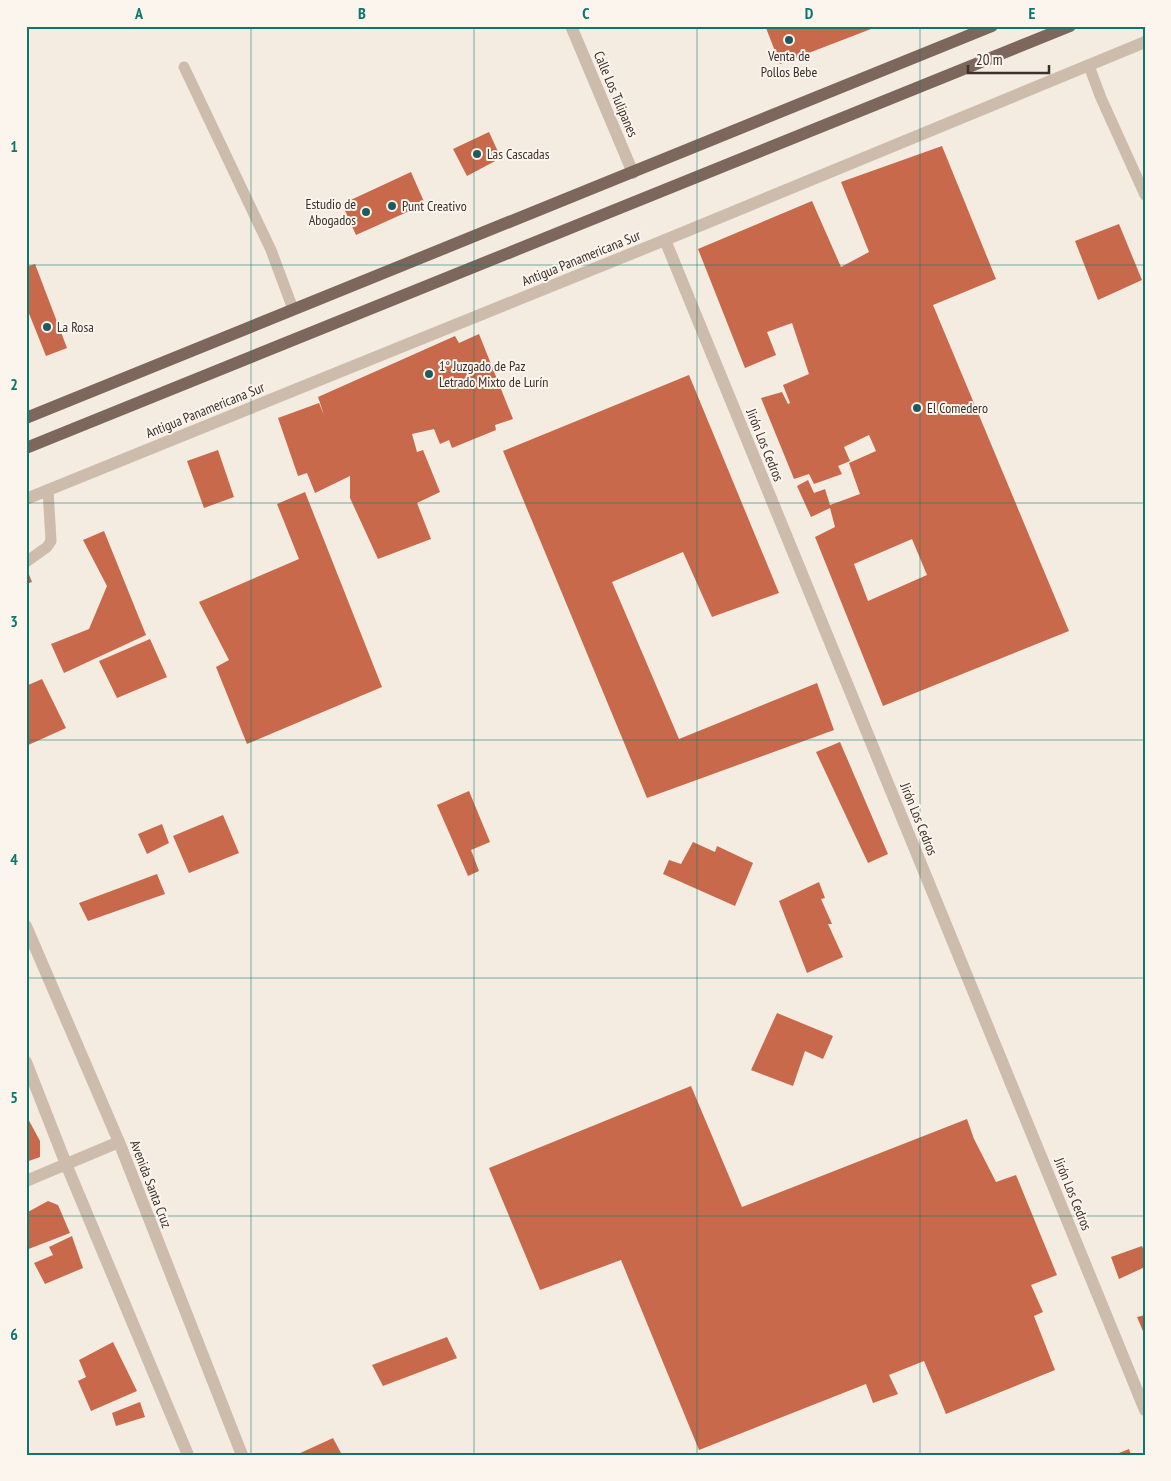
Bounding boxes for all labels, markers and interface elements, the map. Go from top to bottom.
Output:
text: A [134,3,144,23]
text: B [358,3,366,23]
text: C [582,3,590,23]
text: D [805,3,814,23]
text: E [1029,3,1036,23]
marker: Venta de Pollos Bebe [783,34,795,46]
scale bar [968,42,1050,74]
place label: Venta de Pollos Bebe [761,47,817,81]
street label: Calle Los Tulipanes [590,48,642,140]
text: 20 m [976,50,1002,69]
text: 1 [10,136,18,156]
place label: Las Cascadas [487,145,550,163]
marker: Las Cascadas [471,148,483,160]
place label: Estudio de Abogados [305,195,356,229]
place label: Punt Creativo [402,197,467,215]
marker: Punt Creativo [386,200,398,212]
marker: Estudio de Abogados [360,206,372,218]
street label: Antigua Panamericana Sur [519,226,643,290]
place label: La Rosa [57,318,94,336]
marker: La Rosa [41,321,53,333]
place label: 1° Juzgado de Paz Letrado Mixto de Lurín [439,357,548,391]
marker: 1° Juzgado de Paz Letrado Mixto de Lurín [423,368,435,380]
text: 2 [10,374,18,394]
street label: Antigua Panamericana Sur [143,378,267,442]
place label: El Comedero [927,399,988,417]
marker: El Comedero [911,402,923,414]
street label: Jirón Los Cedros [742,405,788,484]
text: 3 [10,611,18,631]
street label: Jirón Los Cedros [896,779,942,858]
text: 4 [10,849,18,869]
text: 5 [10,1087,18,1107]
street label: Avenida Santa Cruz [126,1138,176,1230]
street label: Jirón Los Cedros [1050,1154,1096,1233]
text: 6 [10,1324,18,1344]

